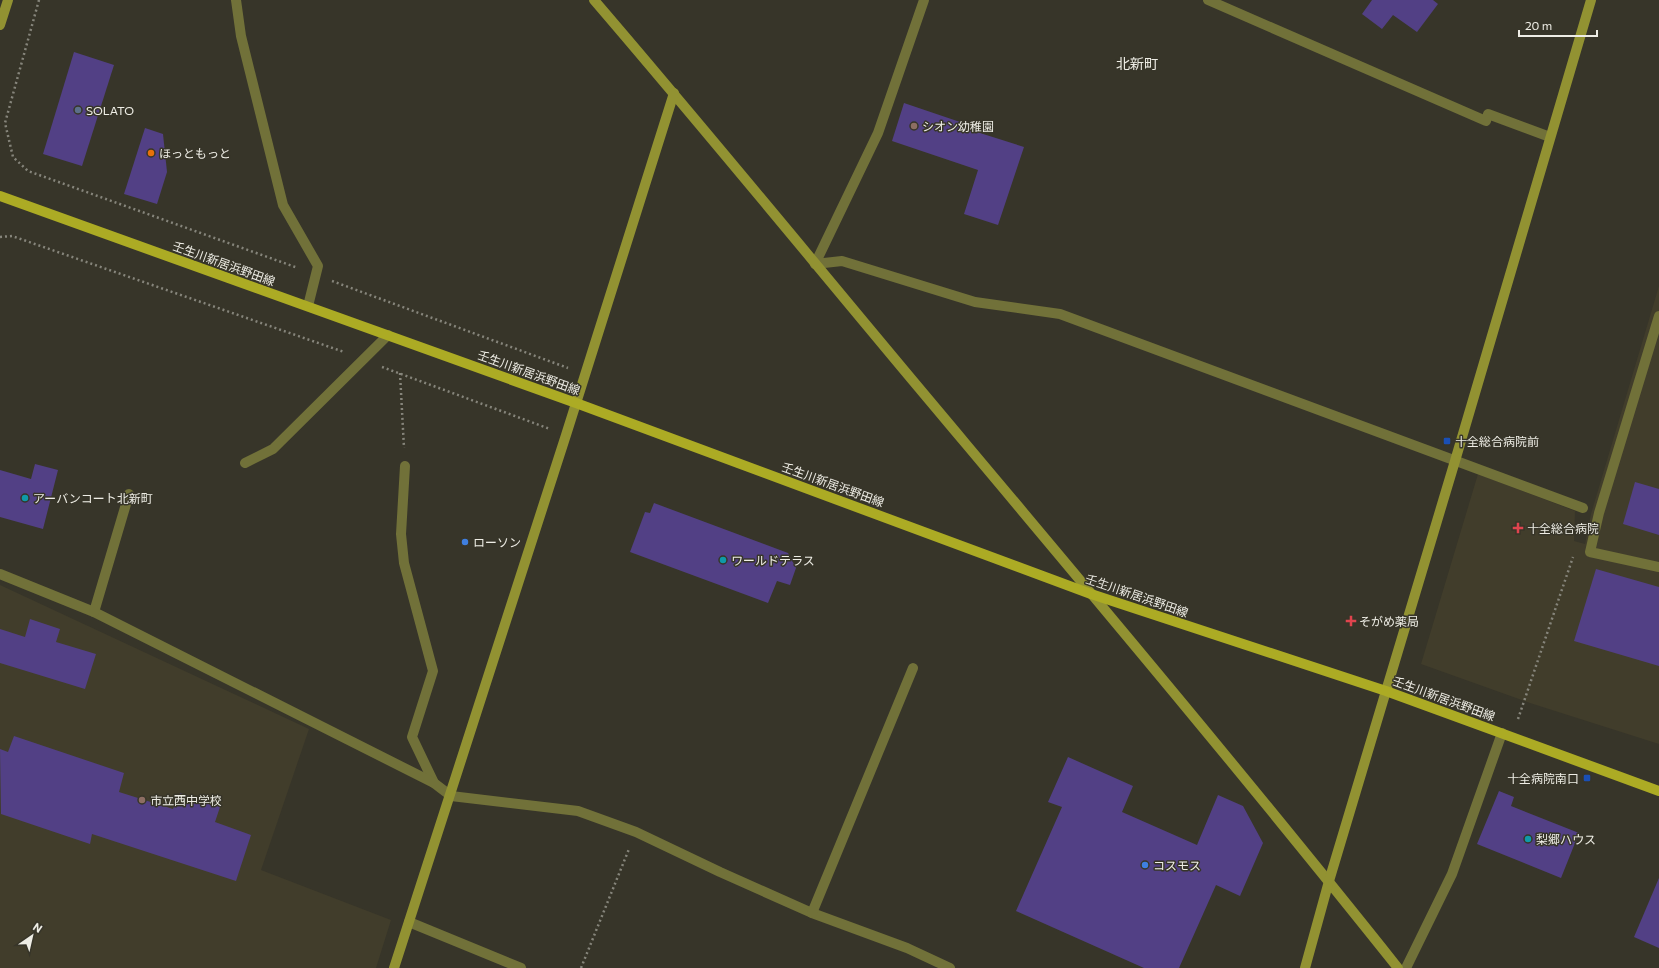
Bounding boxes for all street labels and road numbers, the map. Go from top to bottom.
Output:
street label: 壬生川新居浜野田線 [171,238,277,288]
street label: 壬生川新居浜野田線 [476,347,582,397]
street label: 壬生川新居浜野田線 [780,459,886,509]
street label: 壬生川新居浜野田線 [1084,571,1190,619]
street label: 壬生川新居浜野田線 [1391,673,1497,723]

